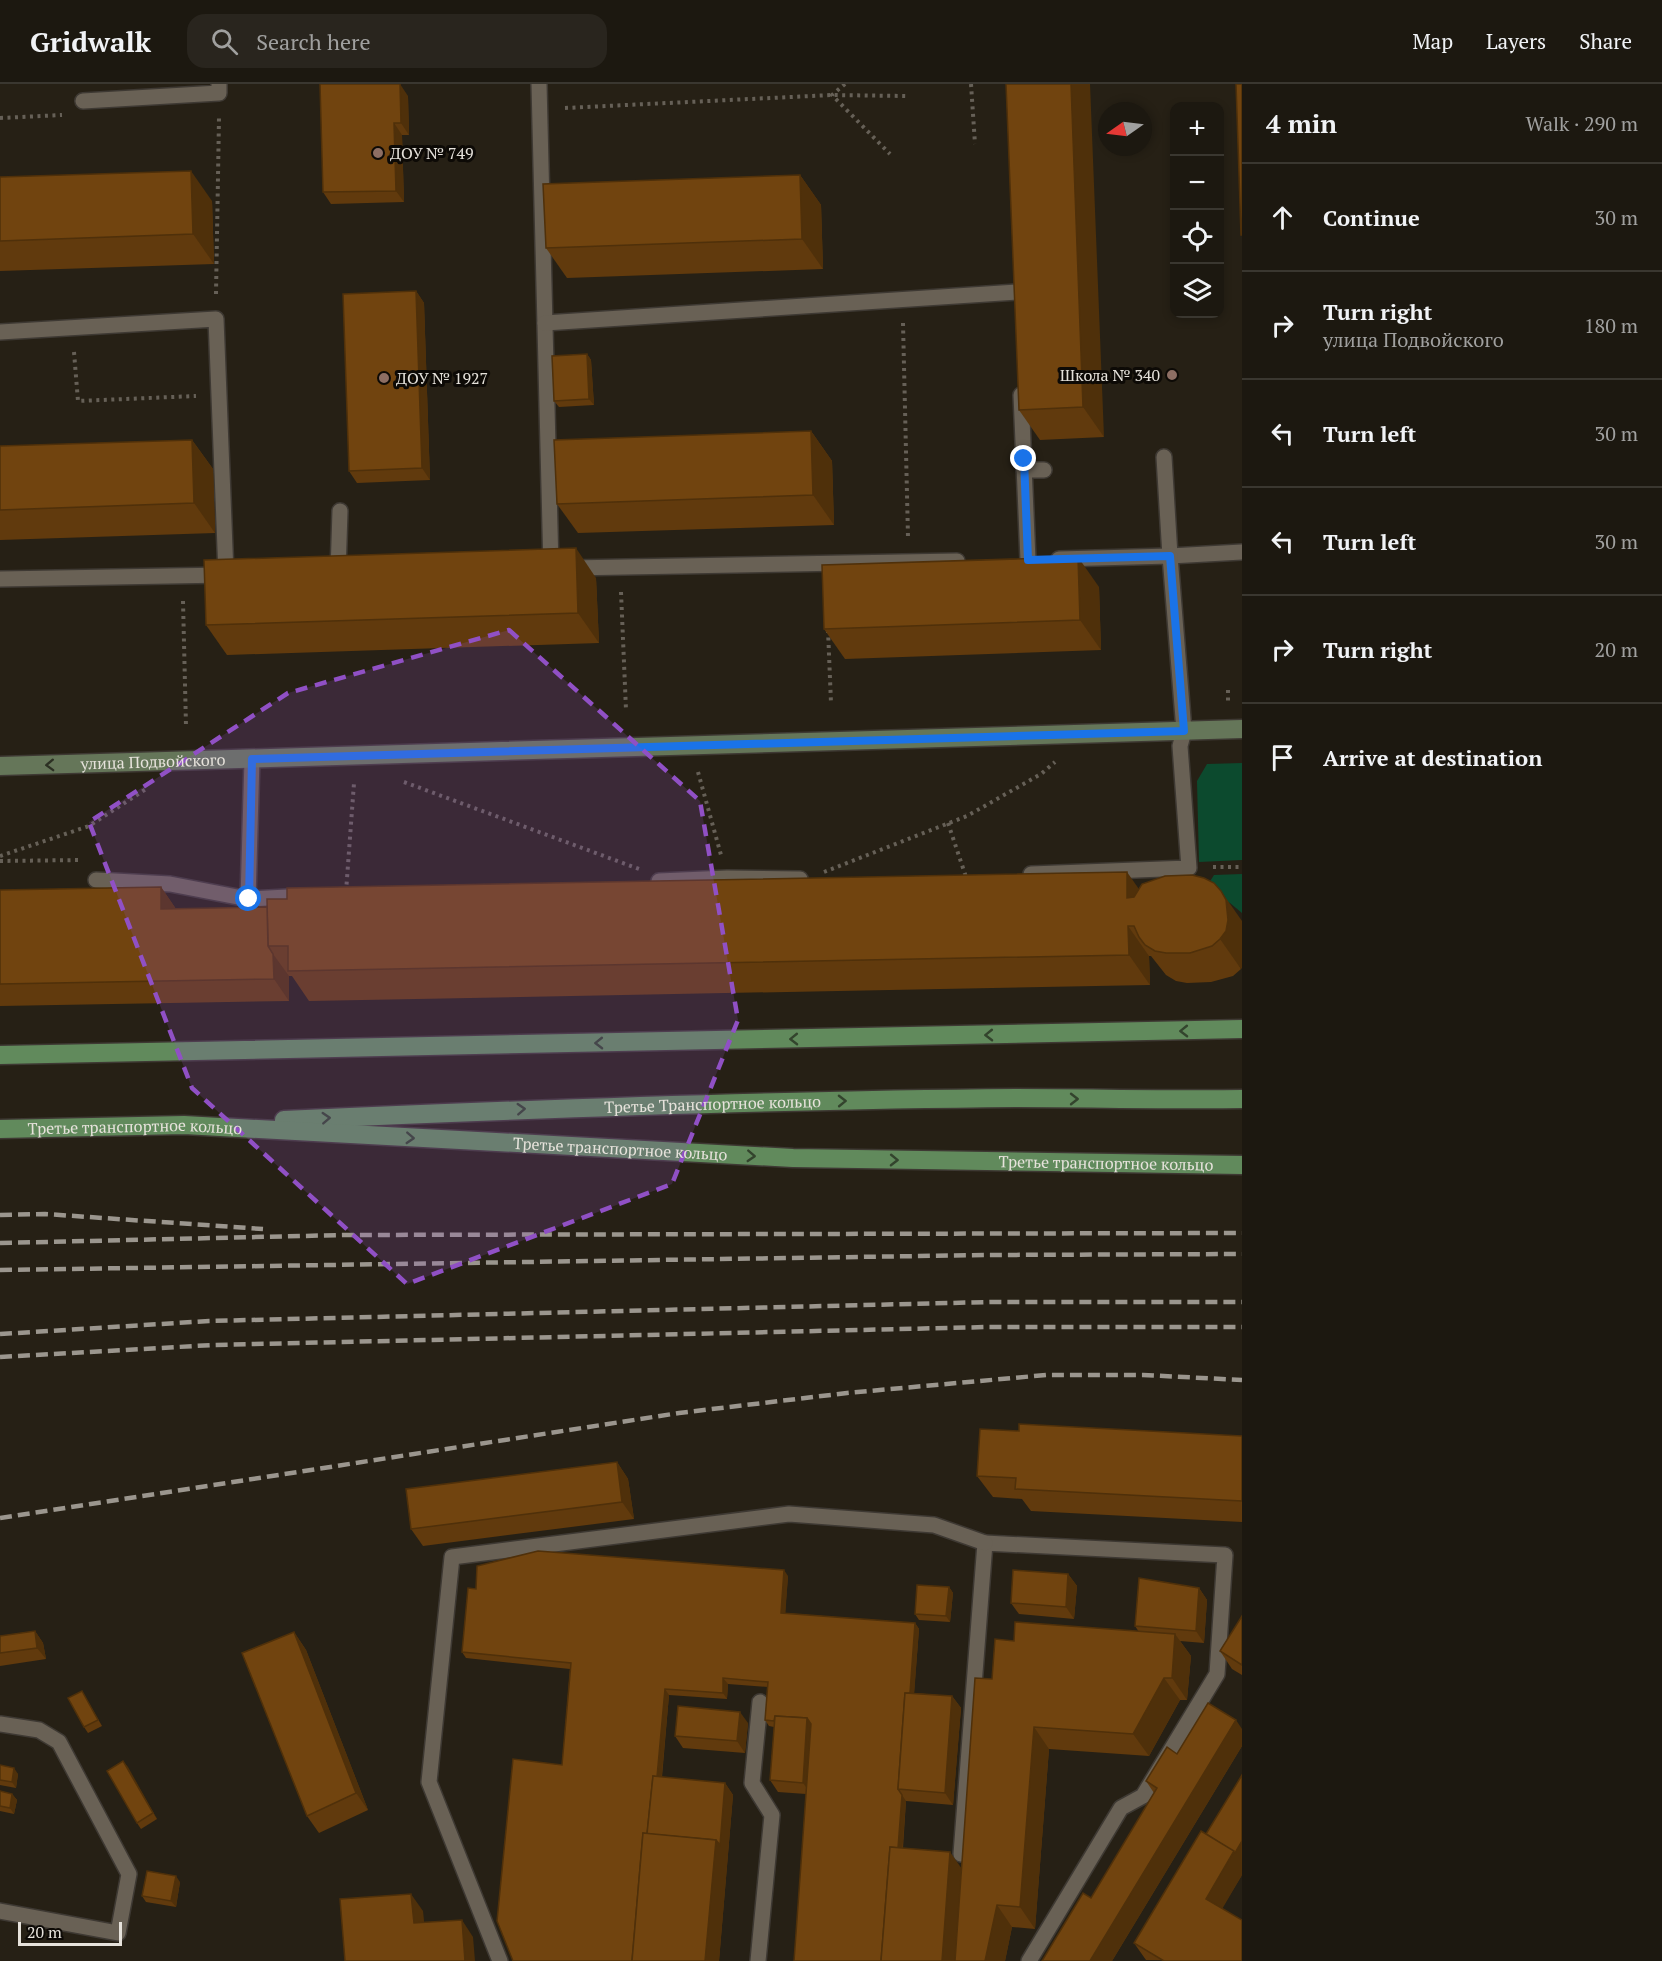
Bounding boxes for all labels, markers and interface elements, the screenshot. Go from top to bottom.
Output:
search box [187,14,607,68]
text: Gridwalk [30,23,151,60]
icon: search [208,25,241,58]
text: Search here [256,27,371,56]
text: Map [1412,27,1453,55]
text: Layers [1486,27,1546,55]
text: Share [1579,27,1632,55]
north arrow [1098,102,1152,156]
map controls [1170,102,1224,318]
button: + [1170,102,1224,156]
text: 4 min [1266,106,1337,140]
text: Walk · 290 m [1526,110,1638,137]
place label: ДОУ № 749 [390,142,474,164]
marker: ДОУ № 749 [371,146,385,160]
button: − [1170,156,1224,210]
icon: ahead [1266,201,1299,234]
text: Continue [1323,203,1420,232]
text: 30 m [1595,204,1638,231]
button: locate [1170,210,1224,264]
button: layers [1170,264,1224,318]
text: Turn right [1323,297,1432,326]
icon: right [1266,309,1299,342]
text: 180 m [1584,312,1638,339]
text: улица Подвойского [1323,326,1504,353]
place label: Школа № 340 [1060,364,1160,386]
place label: ДОУ № 1927 [396,367,488,389]
marker: Школа № 340 [1165,368,1179,382]
marker: ДОУ № 1927 [377,371,391,385]
icon: left [1266,417,1299,450]
text: Turn left [1323,419,1416,448]
text: 30 m [1595,420,1638,447]
route end [1010,445,1036,471]
icon: left [1266,525,1299,558]
text: Turn left [1323,527,1416,556]
text: 30 m [1595,528,1638,555]
icon: right [1266,633,1299,666]
text: Turn right [1323,635,1432,664]
text: 20 m [1595,636,1638,663]
icon: arrive [1266,741,1299,774]
text: Arrive at destination [1323,743,1542,772]
street label: улица Подвойского [79,748,226,775]
one-way arrow [46,759,55,771]
route start [235,885,261,911]
one-way arrow [1179,1024,1188,1037]
one-way arrow [984,1028,993,1041]
one-way arrow [789,1033,798,1045]
one-way arrow [594,1037,603,1049]
street label: Третье Транспортное кольцо [604,1090,821,1118]
one-way arrow [1069,1093,1078,1105]
one-way arrow [837,1095,846,1107]
one-way arrow [516,1103,525,1116]
one-way arrow [322,1112,331,1125]
street label: Третье транспортное кольцо [27,1114,243,1139]
one-way arrow [405,1131,414,1144]
street label: Третье транспортное кольцо [512,1132,728,1165]
one-way arrow [747,1149,756,1162]
street label: Третье транспортное кольцо [998,1150,1214,1176]
one-way arrow [889,1153,898,1166]
scale bar [18,1919,122,1946]
text: 20 m [27,1921,62,1943]

